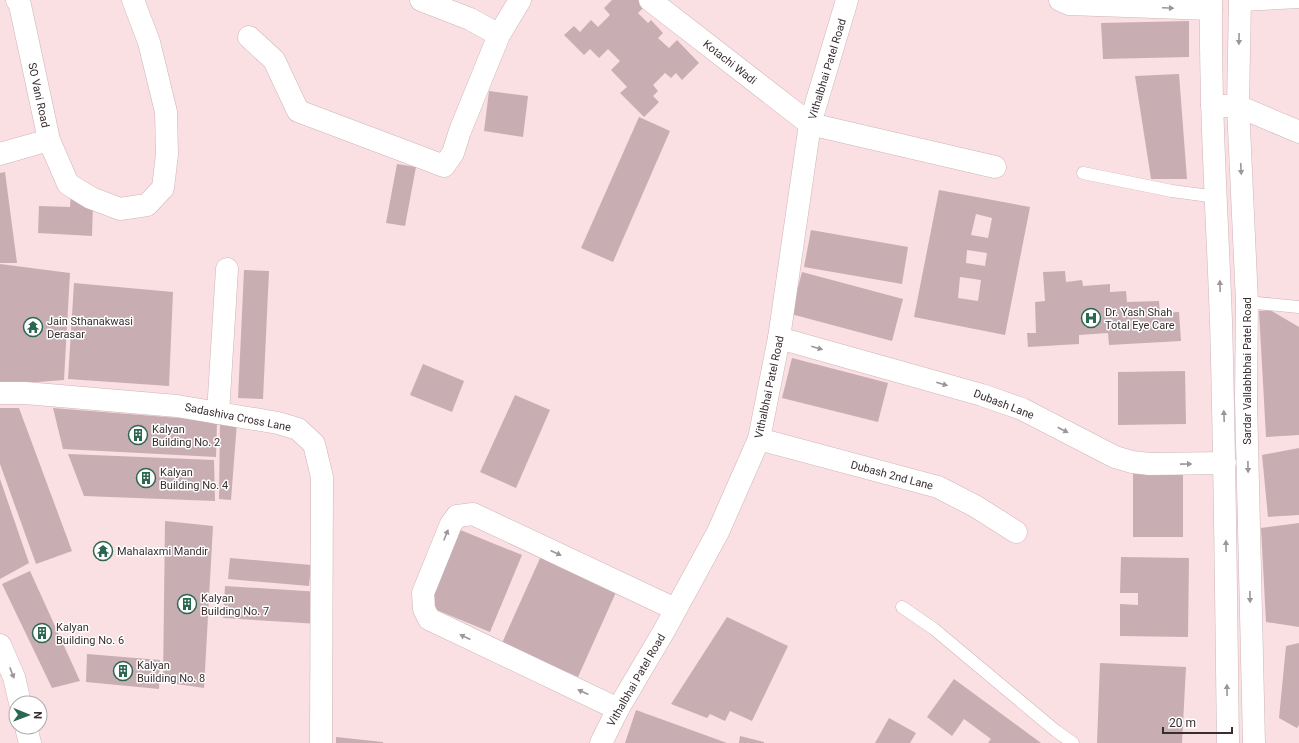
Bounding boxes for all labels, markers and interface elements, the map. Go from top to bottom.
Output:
one-way arrow [1162,4,1174,11]
street label: Vithalbhai Patel Road [806,17,849,121]
one-way arrow [1236,33,1242,46]
street label: Kotachi Wadi [700,37,759,87]
street label: SO Vani Road [25,61,52,129]
one-way arrow [1237,163,1244,175]
one-way arrow [1216,280,1223,292]
street label: Sardar Vallabhbhai Patel Road [1241,297,1254,445]
place label: Dr. Yash Shah Total Eye Care [1105,306,1175,332]
hospital icon: Dr. Yash Shah Total Eye Care [1080,307,1102,329]
place label: Jain Sthanakwasi Derasar [47,315,133,341]
temple icon: Jain Sthanakwasi Derasar [22,316,44,338]
street label: Vithalbhai Patel Road [752,335,787,440]
one-way arrow [811,346,823,352]
one-way arrow [936,381,948,387]
street label: Dubash Lane [972,387,1036,422]
street label: Sadashiva Cross Lane [184,401,292,434]
one-way arrow [1220,410,1227,422]
place label: Kalyan Building No. 2 [152,423,220,449]
building icon: Kalyan Building No. 2 [127,424,149,446]
one-way arrow [1057,427,1069,433]
street label: Dubash 2nd Lane [849,458,935,493]
one-way arrow [1180,461,1193,467]
one-way arrow [1244,461,1251,473]
place label: Kalyan Building No. 4 [160,466,228,492]
building icon: Kalyan Building No. 4 [135,467,157,489]
one-way arrow [444,529,450,541]
one-way arrow [1223,539,1229,552]
temple icon: Mahalaxmi Mandir [92,540,114,562]
place label: Mahalaxmi Mandir [117,545,208,558]
one-way arrow [551,550,562,556]
one-way arrow [1247,591,1253,604]
place label: Kalyan Building No. 7 [201,592,269,618]
building icon: Kalyan Building No. 7 [176,593,198,615]
place label: Kalyan Building No. 6 [56,621,124,647]
building icon: Kalyan Building No. 6 [31,622,53,644]
street label: Vithalbhai Patel Road [605,632,668,729]
one-way arrow [459,634,471,640]
place label: Kalyan Building No. 8 [137,659,205,685]
building icon: Kalyan Building No. 8 [112,660,134,682]
one-way arrow [10,668,16,680]
one-way arrow [1224,683,1230,696]
one-way arrow [577,689,588,695]
north arrow [8,695,48,735]
scale bar [1163,709,1232,735]
text: N [31,711,44,719]
text: 20 m [1169,716,1196,730]

